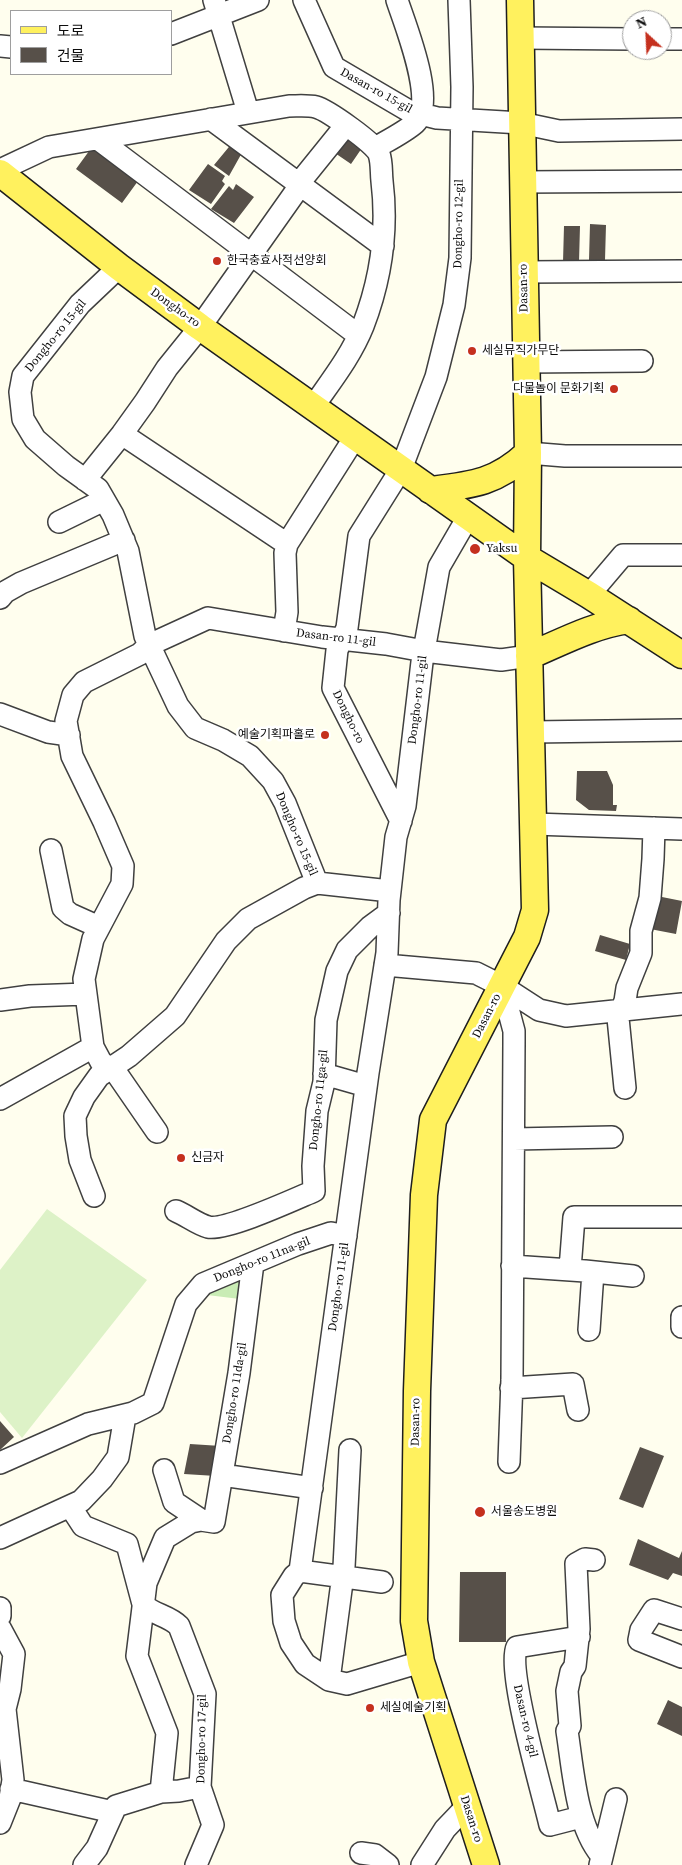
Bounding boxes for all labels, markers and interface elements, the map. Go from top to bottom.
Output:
legend [10,10,172,75]
north arrow [622,10,672,60]
text: N [632,11,650,34]
text: 도로 [57,20,85,41]
text: 건물 [57,45,85,66]
street label: Dasan-ro 15-gil [337,65,415,117]
street label: Dongho-ro 12-gil [451,179,467,269]
place label: 한국충효사적선양회 [227,254,326,268]
marker: 한국충효사적선양회 [211,255,223,267]
street label: Dasan-ro [516,264,532,312]
street label: Dongho-ro [147,285,203,331]
street label: Dongho-ro 15-gil [22,297,90,375]
place label: 세실뮤직가무단 [482,344,559,358]
marker: 세실뮤직가무단 [466,345,478,357]
place label: 다물놀이 문화기획 [513,382,604,396]
marker: 다물놀이 문화기획 [608,383,620,395]
marker: Yaksu [468,542,482,556]
place label: Yaksu [486,542,517,556]
street label: Dasan-ro 11-gil [295,626,377,650]
street label: Dongho-ro 11-gil [405,655,431,745]
street label: Dongho-ro [329,688,367,746]
place label: 예술기획파홀로 [238,728,315,742]
marker: 예술기획파홀로 [319,729,331,741]
street label: Dongho-ro 15-gil [272,790,320,878]
street label: Dasan-ro [470,991,504,1041]
street label: Dongho-ro 11ga-gil [307,1049,331,1151]
place label: 신금자 [191,1151,224,1165]
marker: 신금자 [175,1152,187,1164]
street label: Dongho-ro 11na-gil [212,1234,312,1286]
street label: Dongho-ro 11-gil [326,1242,352,1332]
street label: Dongho-ro 11da-gil [220,1341,250,1445]
street label: Dasan-ro [408,1398,424,1446]
marker: 서울송도병원 [473,1505,487,1519]
place label: 서울송도병원 [491,1505,557,1519]
street label: Dasan-ro 4-gil [510,1683,540,1759]
street label: Dongho-ro 17-gil [194,1694,210,1784]
place label: 세실예술기획 [380,1701,446,1715]
marker: 세실예술기획 [364,1702,376,1714]
street label: Dasan-ro [457,1794,485,1844]

